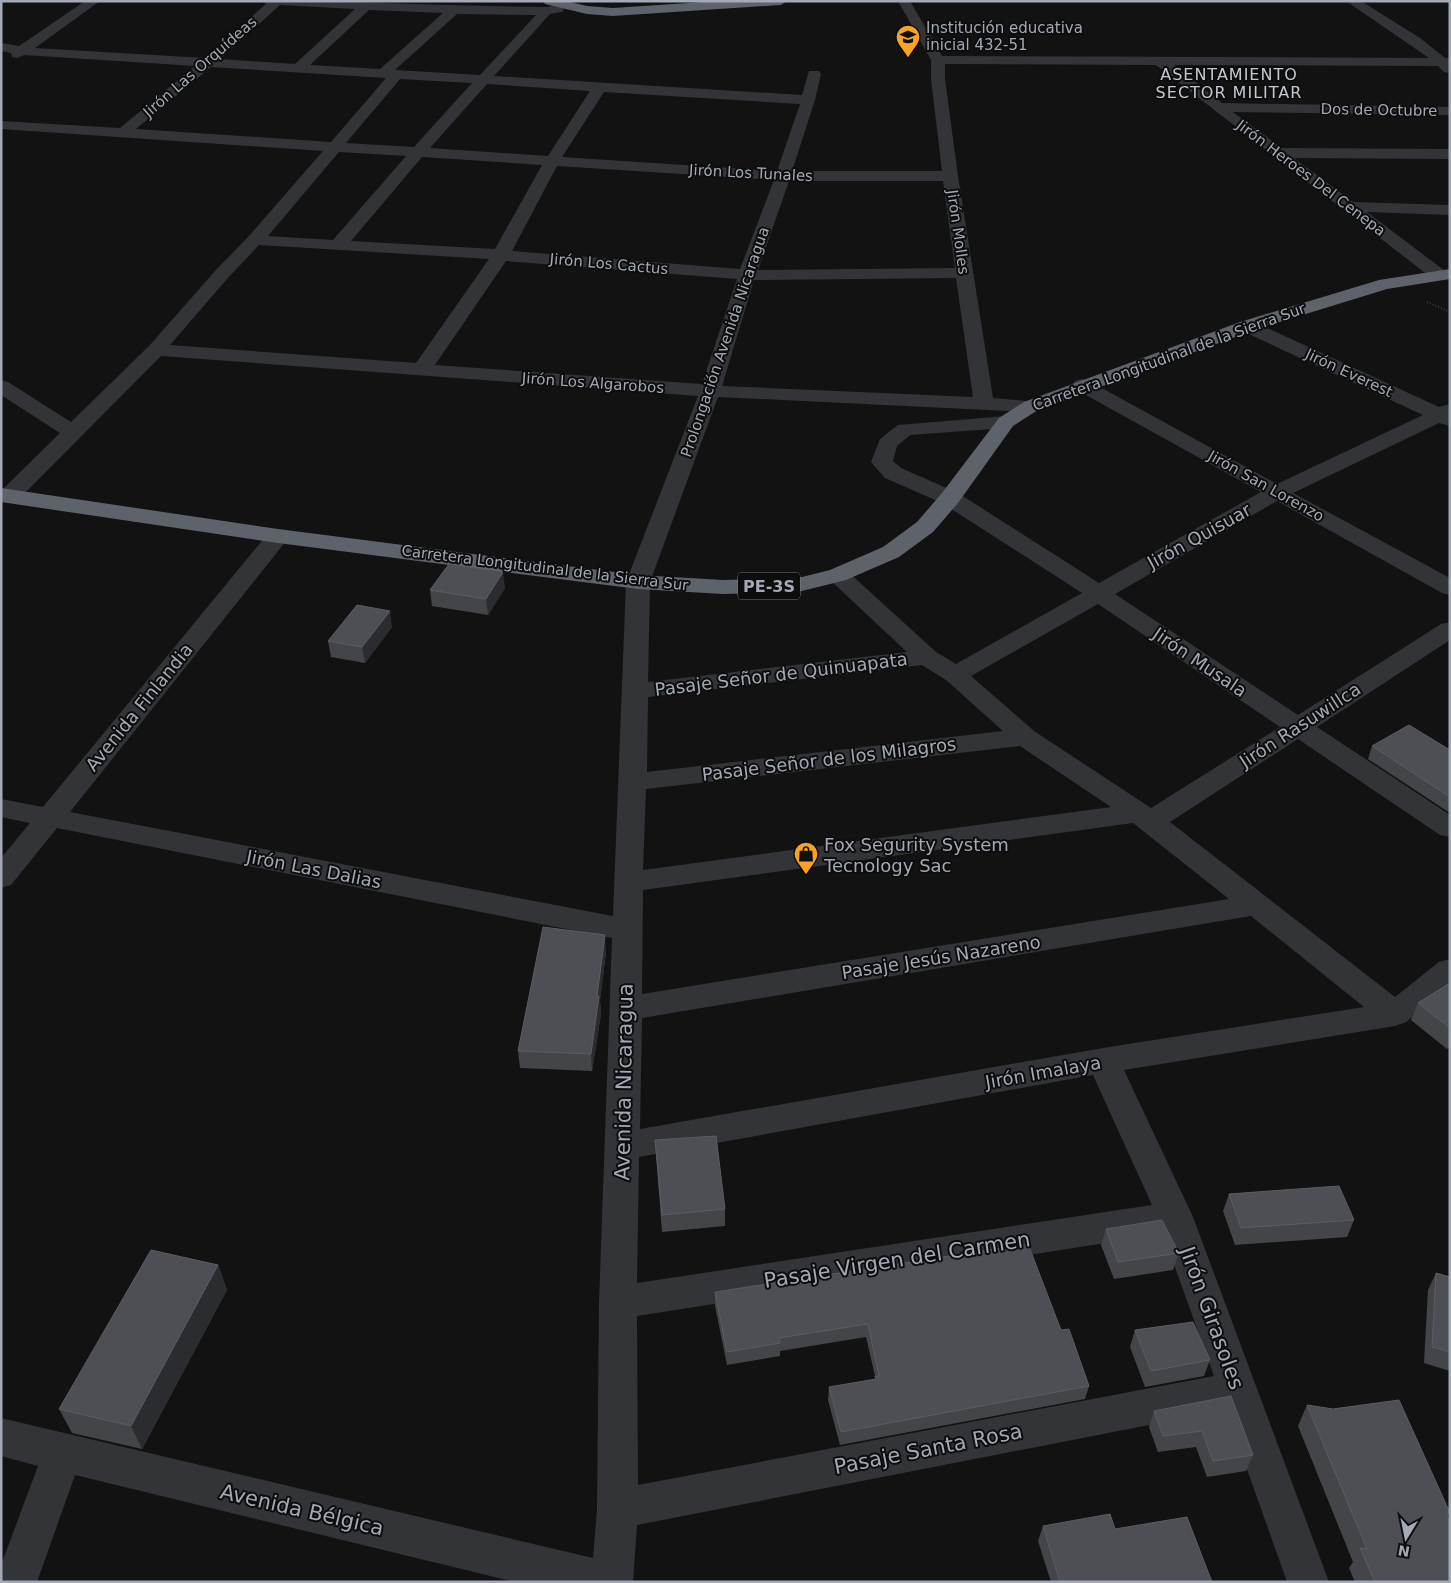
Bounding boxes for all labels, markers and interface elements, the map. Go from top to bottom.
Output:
street label: Jirón Las Orquídeas [139,13,261,122]
place label: Institución educativa inicial 432-51 [926,19,1083,54]
school or university icon: Institución educativa inicial 432-51 [895,24,921,58]
district label: ASENTAMIENTO SECTOR MILITAR [1156,65,1302,102]
street label: Dos de Octubre [1320,100,1438,120]
street label: Jirón Heroes Del Cenepa [1232,115,1389,240]
street label: Jirón Los Tunales [688,161,814,185]
street label: Jirón Molles [943,187,973,276]
street label: Prolongación Avenida Nicaragua [677,225,773,459]
street label: Jirón Los Cactus [548,250,669,278]
street label: Carretera Longitudinal de la Sierra Sur [1030,299,1309,415]
street label: Jirón Everest [1302,345,1396,401]
street label: Jirón Los Algarobos [520,369,665,397]
street label: Jirón San Lorenzo [1204,446,1327,525]
street label: Jirón Quisuar [1143,499,1255,574]
street label: Carretera Longitudinal de la Sierra Sur [401,541,690,595]
road number: PE-3S [738,572,800,600]
street label: Jirón Musala [1148,622,1251,701]
street label: Avenida Finlandia [81,639,197,775]
street label: Pasaje Señor de Quinuapata [653,648,909,700]
street label: Jirón Rasuwillca [1235,678,1364,772]
street label: Pasaje Señor de los Milagros [701,733,957,785]
place label: Fox Segurity System Tecnology Sac [823,834,1009,876]
shop icon: Fox Segurity System Tecnology Sac [793,841,819,875]
street label: Jirón Las Dalias [244,845,383,892]
street label: Pasaje Jesús Nazareno [840,931,1042,983]
street label: Avenida Nicaragua [610,983,638,1181]
street label: Jirón Imalaya [983,1051,1102,1093]
street label: Pasaje Virgen del Carmen [762,1227,1032,1293]
street label: Jirón Girasoles [1174,1241,1249,1393]
street label: Pasaje Santa Rosa [832,1419,1024,1479]
street label: Avenida Bélgica [218,1479,386,1541]
north arrow [1381,1513,1431,1563]
text: N [1397,1542,1411,1560]

